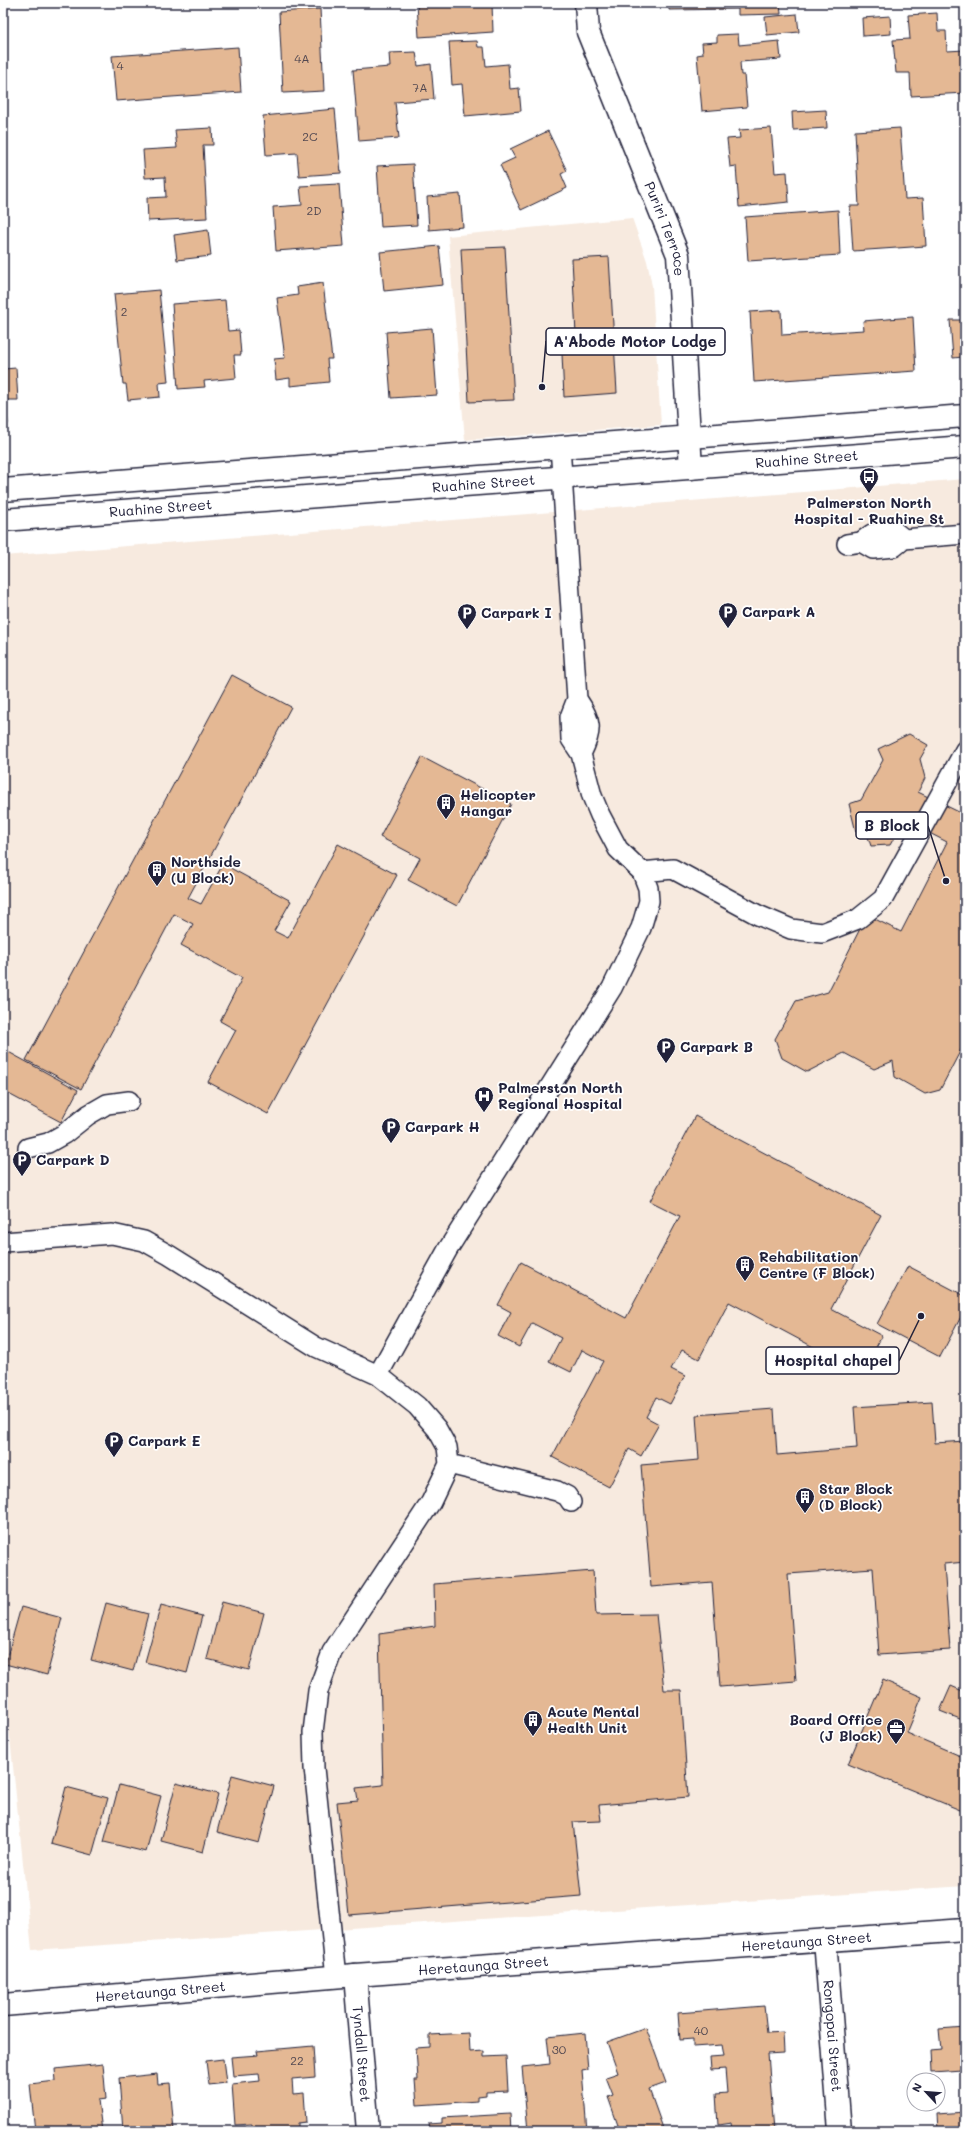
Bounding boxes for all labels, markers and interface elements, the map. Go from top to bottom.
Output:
house number: 4A [294,50,310,66]
house number: 4 [116,57,124,73]
house number: 7A [413,79,427,95]
house number: 2C [302,128,318,144]
street label: Puriri Terrace [640,179,689,277]
house number: 2D [307,202,321,218]
house number: 2 [121,303,127,319]
callout: A'Abode Motor Lodge [546,328,725,355]
text: A'Abode Motor Lodge [554,331,716,351]
street label: Ruahine Street [755,445,859,472]
bus stop icon: Palmerston North Hospital - Ruahine St [858,466,880,494]
street label: Ruahine Street [431,470,536,496]
place label: Palmerston North Hospital - Ruahine St [794,493,944,528]
street label: Ruahine Street [108,494,213,521]
parking icon: Carpark A [717,601,739,629]
parking icon: Carpark I [456,602,478,630]
place label: Carpark A [742,602,816,621]
place label: Carpark I [481,603,552,622]
place label: Helicopter Hangar [460,785,536,820]
building icon: Helicopter Hangar [435,792,457,820]
callout: B Block [856,812,928,839]
text: B Block [864,815,920,835]
place label: Northside (U Block) [171,852,241,887]
building icon: Northside (U Block) [146,859,168,887]
parking icon: Carpark B [655,1036,677,1064]
place label: Carpark B [680,1037,753,1056]
place label: Palmerston North Regional Hospital [498,1078,622,1113]
hospital icon: Palmerston North Regional Hospital [473,1085,495,1113]
parking icon: Carpark H [380,1116,402,1144]
place label: Carpark H [405,1117,480,1136]
parking icon: Carpark D [11,1149,33,1177]
place label: Carpark D [36,1150,110,1169]
place label: Rehabilitation Centre (F Block) [759,1247,875,1282]
building icon: Rehabilitation Centre (F Block) [734,1254,756,1282]
callout: Hospital chapel [766,1347,899,1374]
text: Hospital chapel [774,1350,892,1370]
parking icon: Carpark E [103,1430,125,1458]
place label: Carpark E [128,1431,201,1450]
place label: Star Block (D Block) [819,1479,893,1514]
building icon: Star Block (D Block) [794,1486,816,1514]
place label: Acute Mental Health Unit [547,1702,639,1737]
building icon: Acute Mental Health Unit [522,1709,544,1737]
place label: Board Office (J Block) [789,1710,882,1745]
office icon: Board Office (J Block) [885,1717,907,1745]
street label: Heretaunga Street [741,1927,872,1955]
street label: Heretaunga Street [417,1951,549,1979]
street label: Heretaunga Street [94,1976,226,2006]
street label: Rongopai Street [819,1979,847,2092]
street label: Tyndall Street [349,2005,376,2103]
house number: 40 [694,2022,709,2038]
house number: 30 [552,2041,567,2057]
house number: 22 [290,2052,304,2068]
north arrow [906,2072,946,2112]
text: N [908,2080,925,2094]

